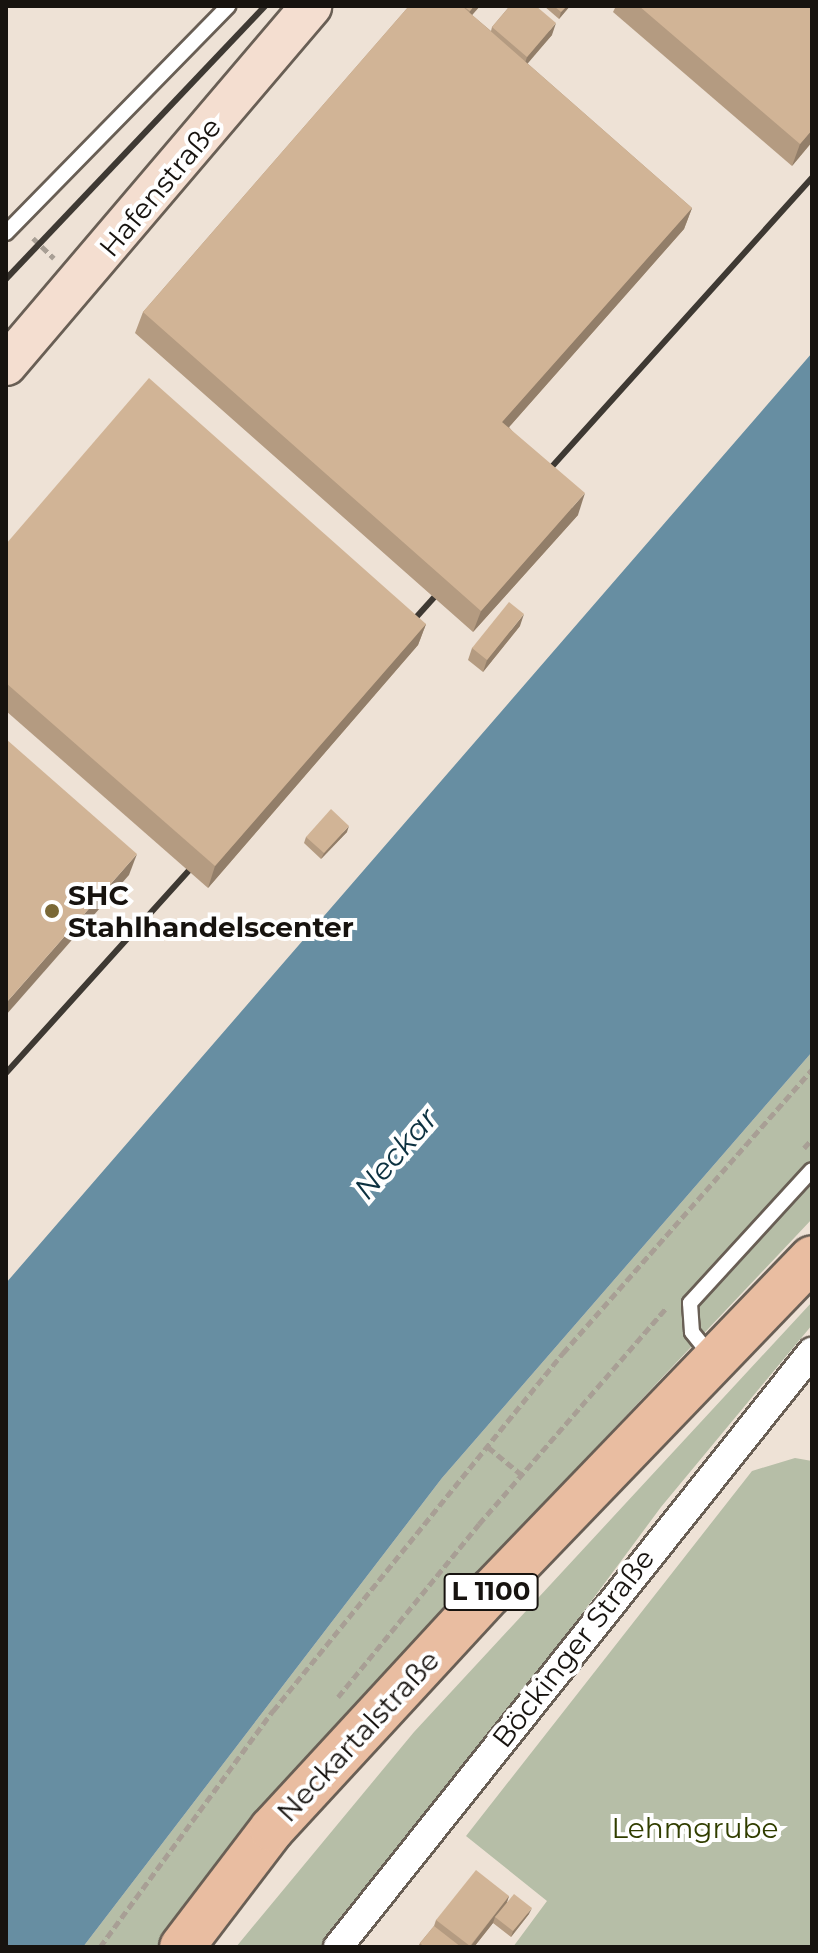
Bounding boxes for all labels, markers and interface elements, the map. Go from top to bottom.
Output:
street label: Hafenstraße [92,110,228,264]
place label: SHC Stahlhandelscenter [68,878,354,944]
marker: SHC Stahlhandelscenter [43,902,61,920]
water label: Neckar [347,1101,445,1207]
street label: Böckinger Straße [485,1542,661,1754]
road number: L 1100 [443,1570,539,1614]
street label: Neckartalstraße [270,1643,446,1829]
park label: Lehmgrube [612,1811,778,1845]

